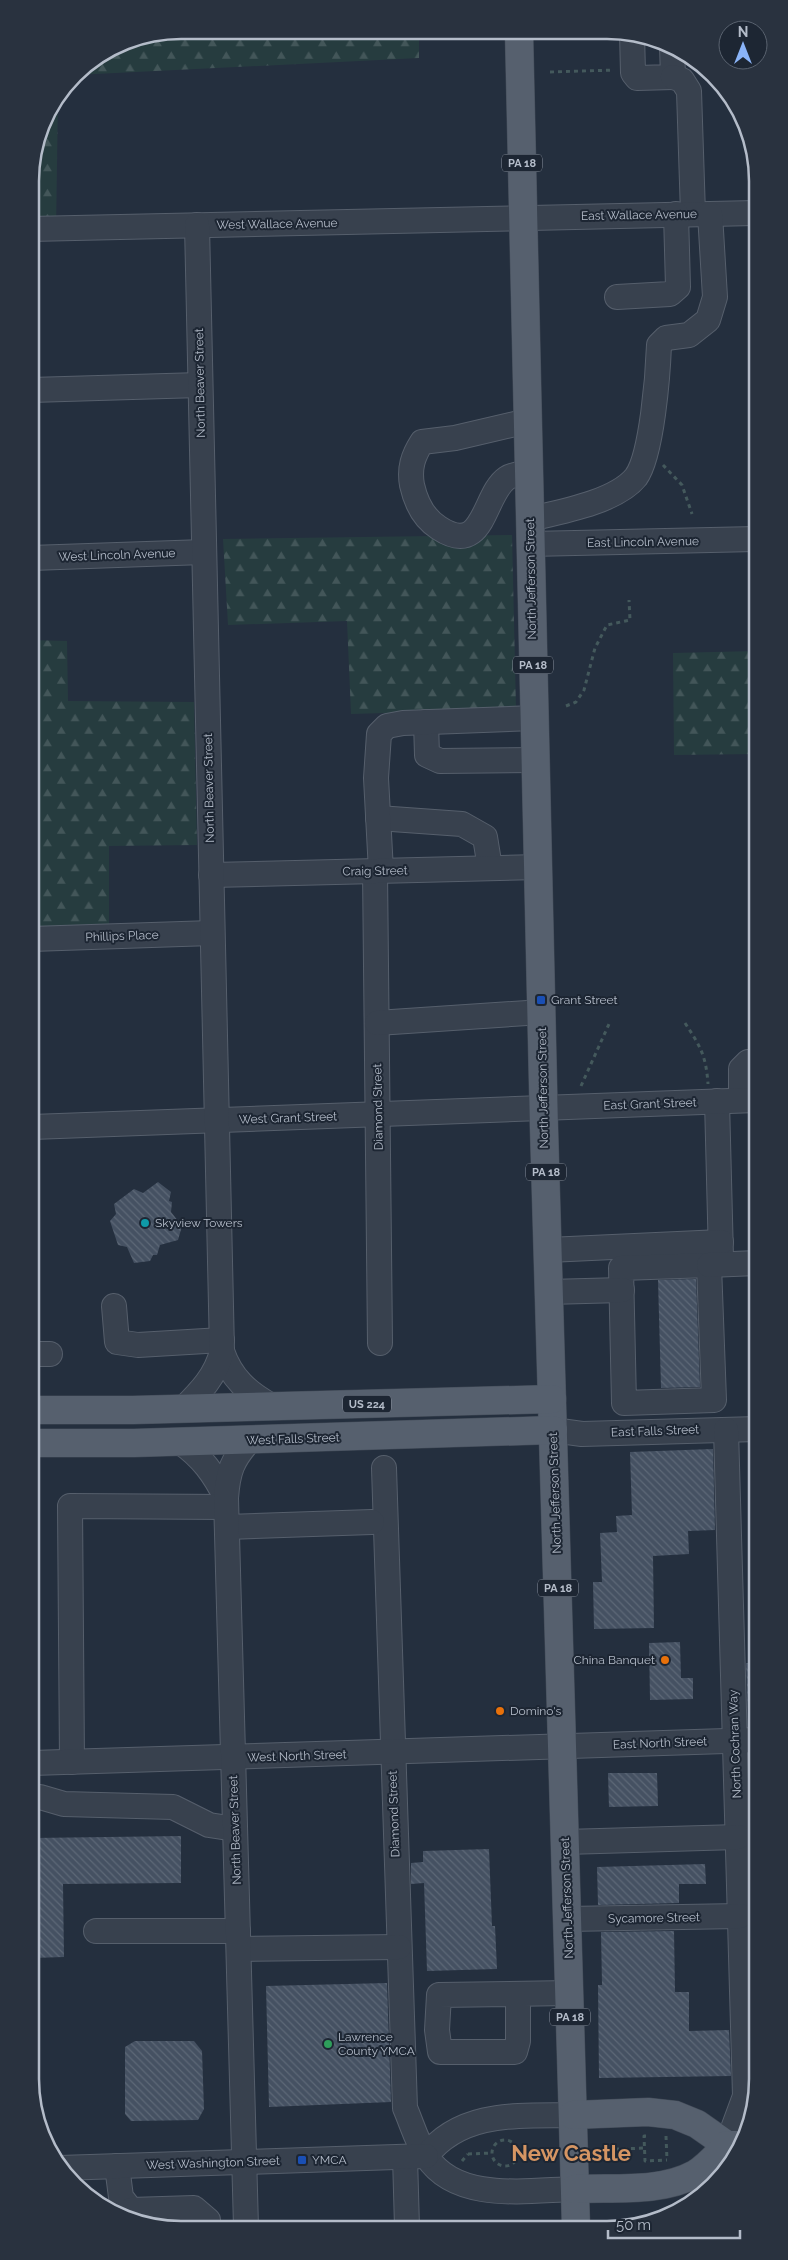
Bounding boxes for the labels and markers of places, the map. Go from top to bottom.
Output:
place label: Grant Street [551,993,618,1007]
marker: Grant Street [535,994,547,1006]
place label: Skyview Towers [155,1216,243,1230]
marker: Skyview Towers [139,1217,151,1229]
place label: China Banquet [573,1653,655,1667]
marker: China Banquet [659,1654,671,1666]
place label: Domino's [510,1704,562,1718]
marker: Domino's [494,1705,506,1717]
place label: Lawrence County YMCA [338,2030,415,2058]
marker: Lawrence County YMCA [322,2038,334,2050]
place label: YMCA [312,2153,347,2167]
marker: YMCA [296,2154,308,2166]

